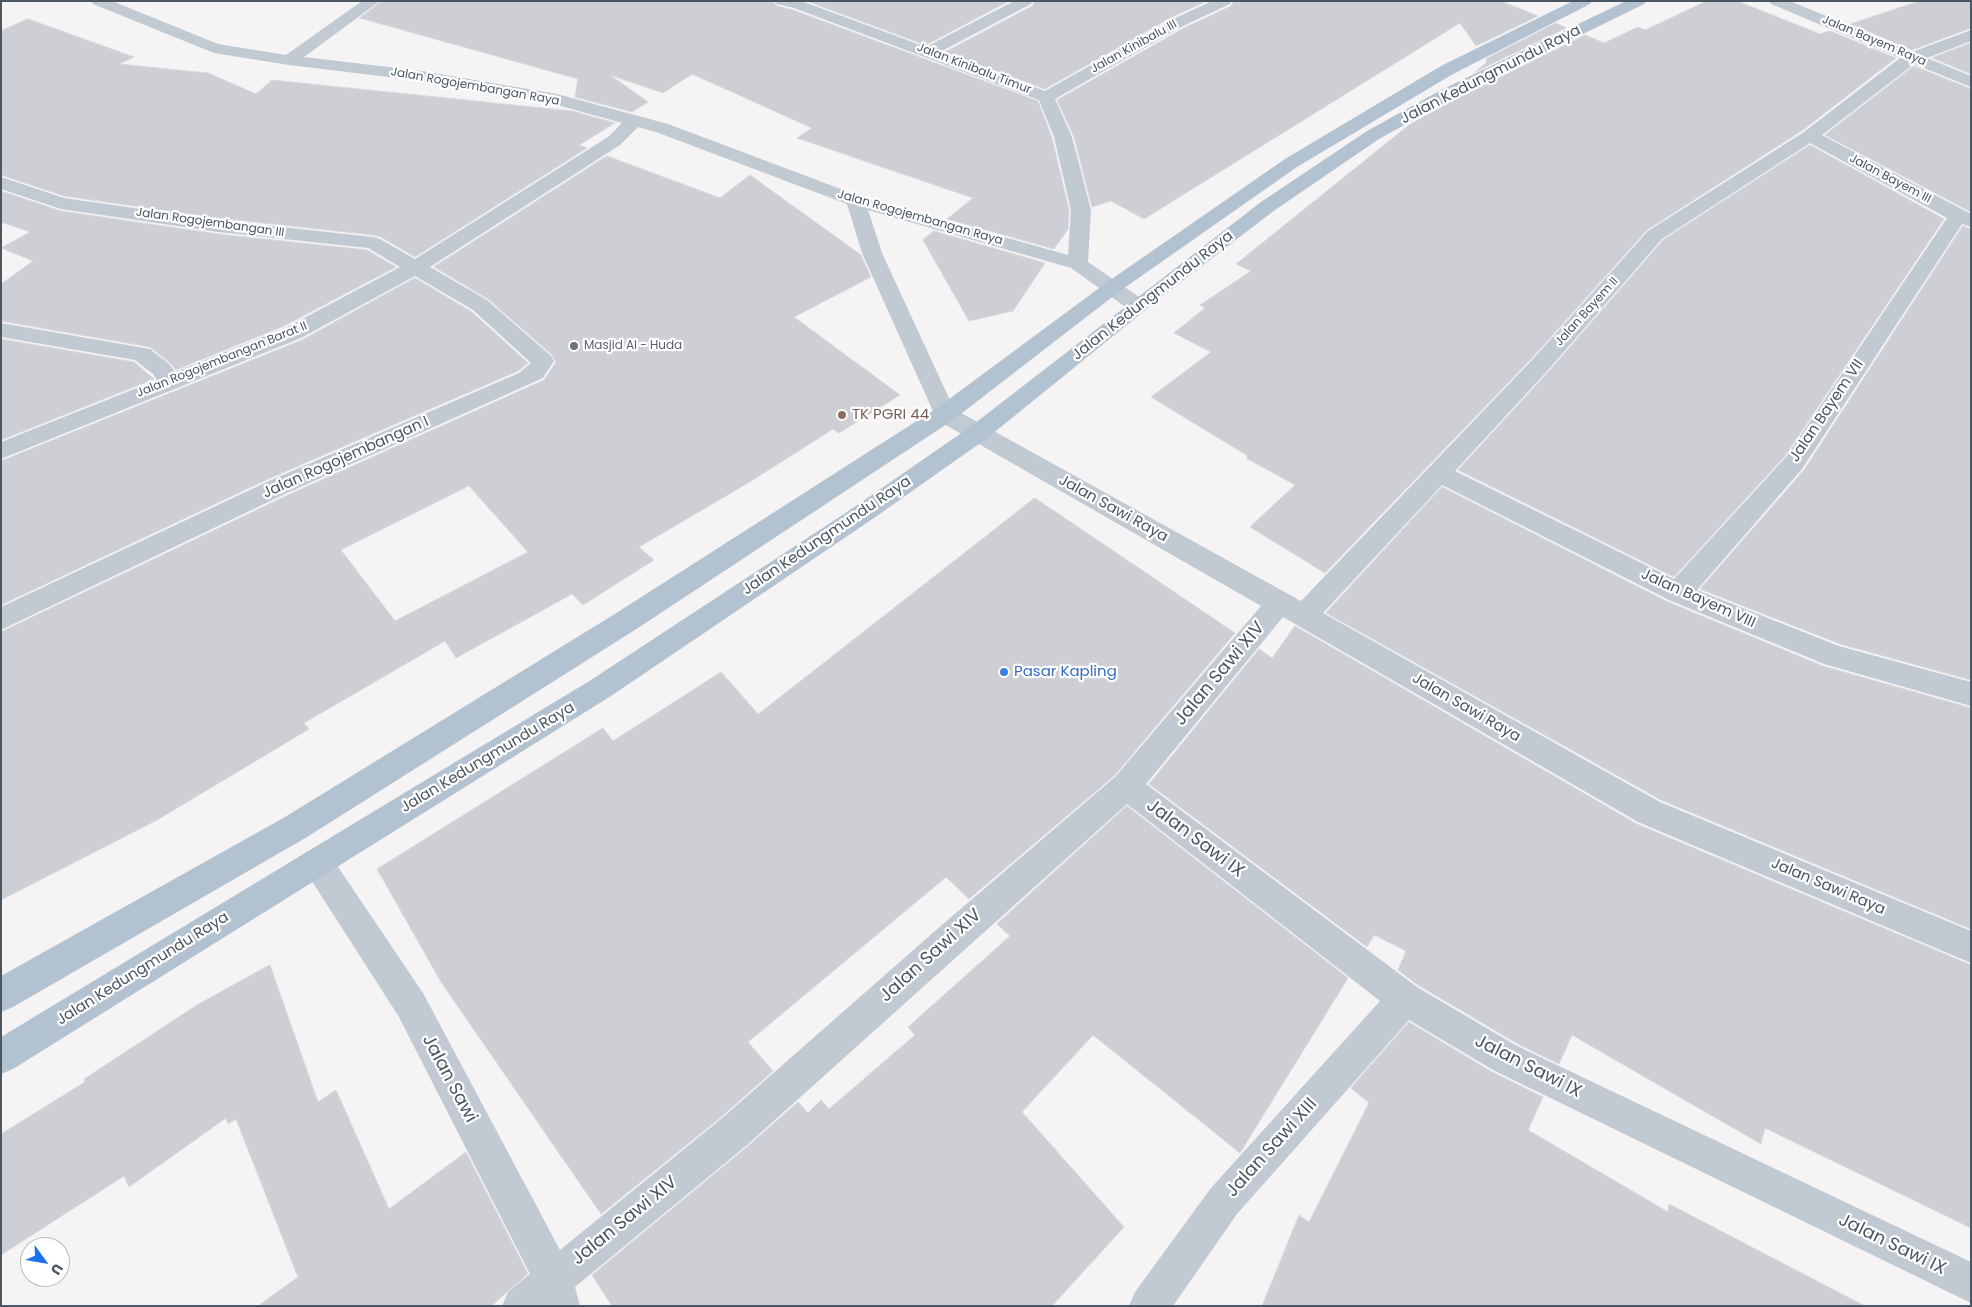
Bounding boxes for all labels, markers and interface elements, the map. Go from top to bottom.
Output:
street label: Jalan Bayem Raya [1820,13,1928,69]
street label: Jalan Kinibalu III [1088,17,1180,77]
street label: Jalan Kedungmundu Raya [1398,22,1584,128]
street label: Jalan Kinibalu Timur [915,41,1033,97]
street label: Jalan Rogojembangan Raya [389,65,561,109]
street label: Jalan Bayem III [1847,151,1933,207]
street label: Jalan Rogojembangan Raya [836,187,1004,249]
street label: Jalan Rogojembangan III [135,205,285,241]
street label: Jalan Kedungmundu Raya [1069,227,1237,365]
street label: Jalan Bayem II [1552,275,1622,349]
street label: Jalan Rogojembangan Barat II [135,319,309,401]
place label: Masjid Al - Huda [584,339,682,353]
marker: Masjid Al - Huda [568,340,580,352]
street label: Jalan Bayem VII [1786,356,1868,466]
place label: TK PGRI 44 [852,406,929,424]
marker: TK PGRI 44 [836,409,848,421]
street label: Jalan Rogojembangan I [260,413,432,503]
street label: Jalan Sawi Raya [1055,471,1171,547]
street label: Jalan Kedungmundu Raya [739,473,915,599]
street label: Jalan Bayem VIII [1638,566,1758,632]
street label: Jalan Sawi XIV [1170,618,1270,730]
place label: Pasar Kapling [1014,663,1117,681]
marker: Pasar Kapling [998,666,1010,678]
street label: Jalan Sawi Raya [1409,670,1523,746]
street label: Jalan Kedungmundu Raya [398,699,578,817]
street label: Jalan Sawi IX [1142,795,1248,883]
street label: Jalan Sawi Raya [1768,855,1888,919]
street label: Jalan Sawi XIV [876,905,986,1007]
street label: Jalan Kedungmundu Raya [54,909,232,1029]
street label: Jalan Sawi [417,1031,481,1127]
street label: Jalan Sawi IX [1471,1031,1585,1103]
street label: Jalan Sawi XIII [1222,1094,1322,1202]
street label: Jalan Sawi XIV [568,1172,682,1270]
street label: Jalan Sawi IX [1835,1210,1949,1280]
north arrow [20,1237,70,1287]
text: U [46,1260,68,1279]

